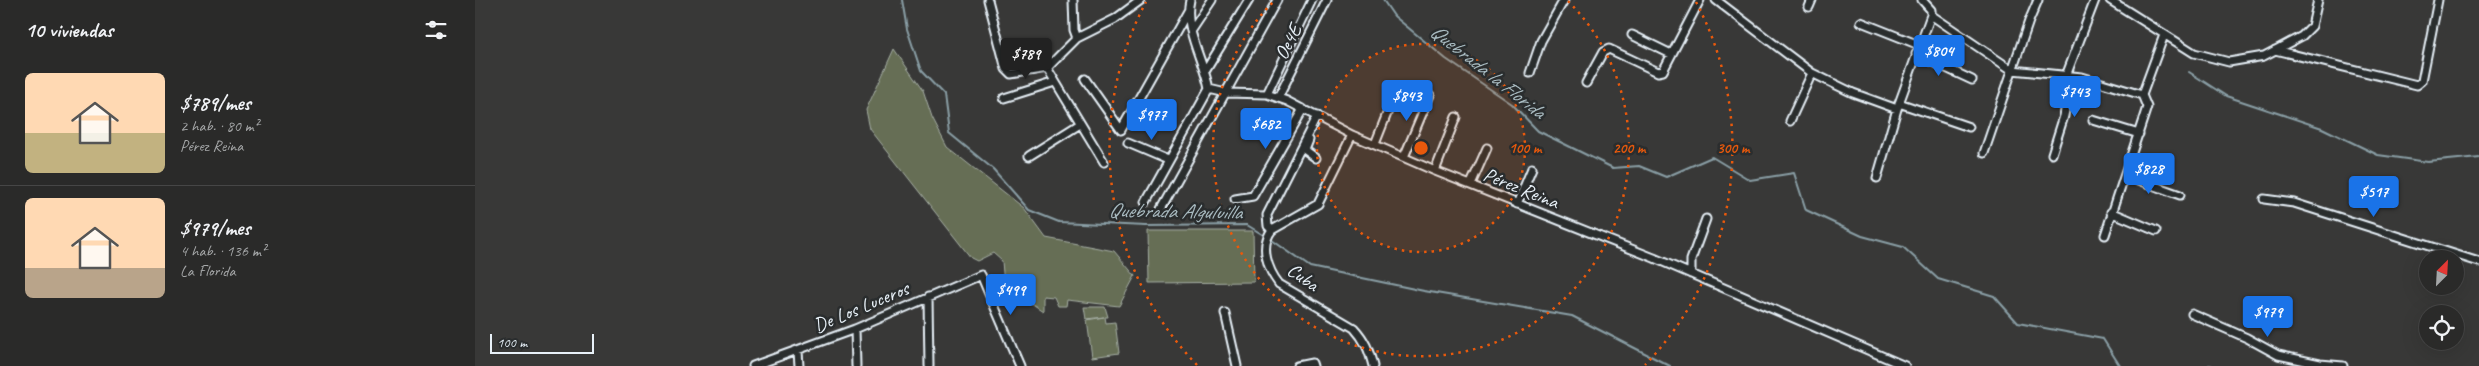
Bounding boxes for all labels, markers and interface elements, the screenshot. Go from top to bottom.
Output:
icon: filters [422,16,450,44]
text: 10 viviendas [25,17,113,43]
street label: Oe4E [1269,18,1308,64]
water label: Quebrada la Florida [1425,18,1553,126]
pin: $804 [1909,34,1969,77]
pin: $789 [996,38,1056,80]
text: $804 [1925,41,1953,61]
text: $789 [1012,44,1040,64]
pin: $743 [2045,76,2105,118]
pin: $843 [1377,80,1437,122]
text: $743 [2061,82,2089,102]
text: $843 [1393,86,1421,106]
text: $789/mes [180,90,251,116]
icon: home [65,93,125,153]
pin: $977 [1122,98,1182,141]
text: $977 [1138,105,1166,125]
pin: $682 [1236,108,1296,150]
text: $682 [1251,114,1281,134]
text: 2 hab. · 80 m² [180,116,259,136]
text: Pérez Reina [180,136,243,156]
centre of rings [1412,139,1430,157]
text: 100 m [1509,139,1543,158]
text: 200 m [1613,139,1647,158]
text: 300 m [1717,139,1751,158]
pin: $828 [2119,152,2179,195]
text: $828 [2135,159,2163,179]
street label: Pérez Reina [1480,162,1564,215]
pin: $517 [2344,176,2404,218]
text: $517 [2360,182,2388,202]
water label: Quebrada Alguluilla [1108,197,1244,225]
text: $979/mes [180,215,250,241]
icon: home [65,218,125,278]
text: 4 hab. · 136 m² [180,241,266,261]
north arrow [2419,250,2464,295]
map controls [2419,250,2464,350]
street label: Cuba [1282,257,1325,298]
text: La Florida [180,261,236,281]
pin: $499 [981,274,1041,316]
street label: De Los Luceros [810,275,914,338]
text: $499 [997,280,1025,300]
pin: $979 [2238,296,2298,338]
text: $979 [2254,302,2282,322]
button: locate [2419,305,2464,350]
scale bar [490,331,594,354]
text: 100 m [497,334,527,351]

